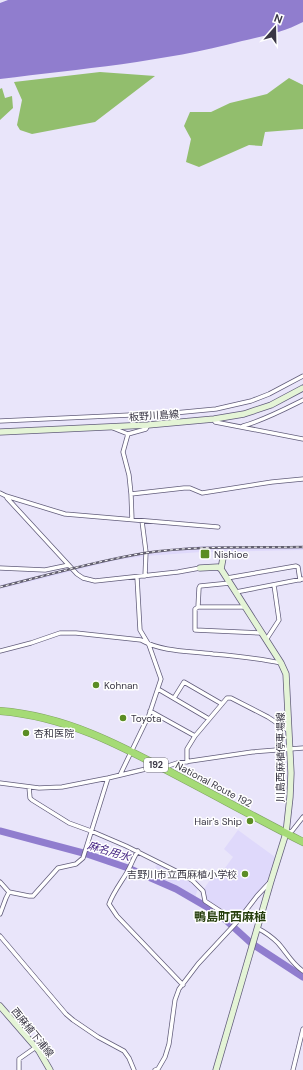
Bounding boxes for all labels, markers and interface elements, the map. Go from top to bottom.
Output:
north arrow [255,8,295,48]
text: N [272,11,285,27]
street label: 板野川島線 [129,407,179,424]
marker: Nishioe [199,548,211,560]
place label: Nishioe [214,548,248,561]
place label: Kohnan [104,679,138,692]
marker: Kohnan [91,680,101,690]
place label: Toyota [131,712,161,725]
street label: 川島西麻植停車場線 [274,712,287,802]
marker: Toyota [118,713,128,723]
place label: 杏和医院 [34,727,74,740]
marker: 杏和医院 [21,728,31,738]
road number: 192 [144,758,168,772]
street label: National Route 192 [173,759,255,810]
place label: Hair's Ship [194,815,242,828]
marker: Hair's Ship [245,816,255,826]
water label: 麻名用水 [86,838,133,864]
place label: 吉野川市立西麻植小学校 [127,868,237,881]
marker: 吉野川市立西麻植小学校 [240,869,250,879]
district label: 鴨島町西麻植 [194,909,266,925]
street label: 西麻植下浦線 [9,1005,57,1060]

